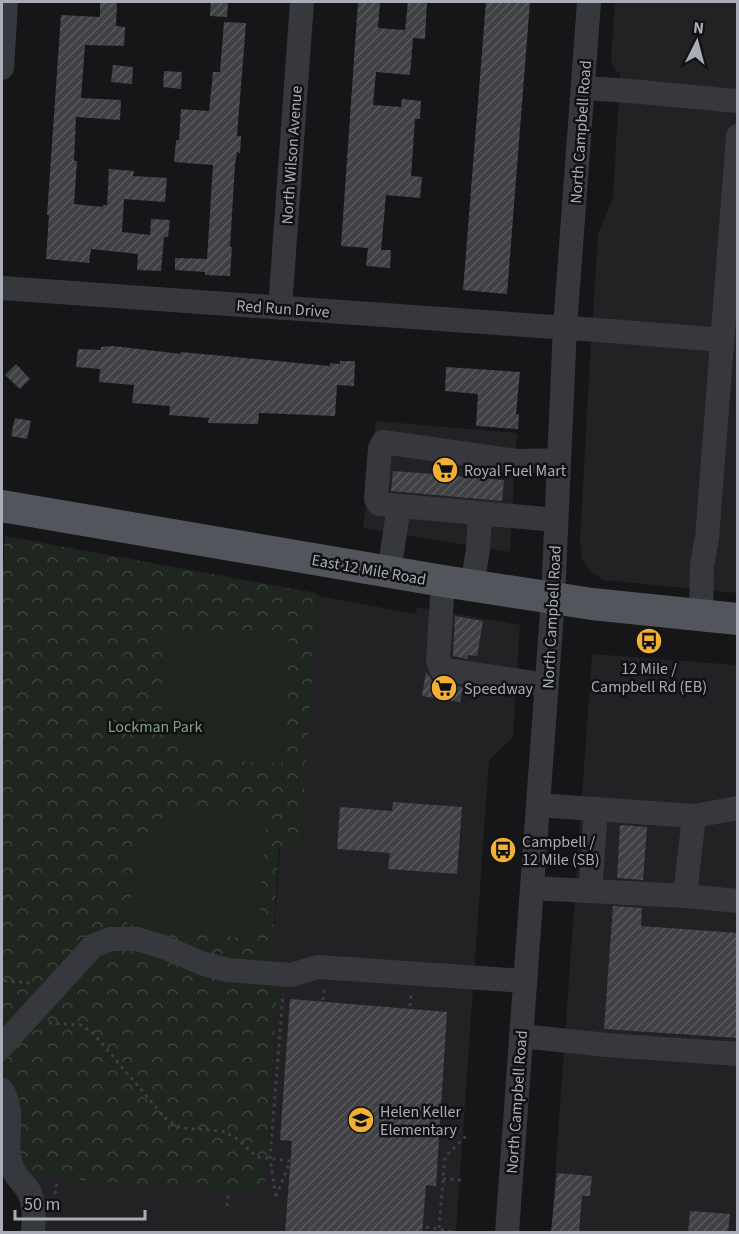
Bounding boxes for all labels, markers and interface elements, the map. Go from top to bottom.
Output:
north arrow [667,12,727,72]
text: N [692,17,705,40]
street label: North Campbell Road [565,60,597,205]
street label: North Wilson Avenue [276,85,308,225]
street label: Red Run Drive [236,295,330,323]
supermarket icon: Royal Fuel Mart [430,455,460,485]
place label: Royal Fuel Mart [464,460,567,482]
street label: North Campbell Road [537,545,567,689]
street label: East 12 Mile Road [310,549,428,591]
bus stop icon: 12 Mile / Campbell Rd (EB) [634,626,664,656]
place label: 12 Mile / Campbell Rd (EB) [591,658,707,698]
supermarket icon: Speedway [429,673,459,703]
place label: Speedway [464,678,534,700]
park label: Lockman Park [108,716,202,738]
place label: Campbell / 12 Mile (SB) [522,831,600,871]
bus stop icon: Campbell / 12 Mile (SB) [488,835,518,865]
street label: North Campbell Road [501,1030,533,1175]
place label: Helen Keller Elementary [380,1101,462,1141]
school or university icon: Helen Keller Elementary [346,1105,376,1135]
scale bar [15,1183,146,1221]
text: 50 m [24,1192,60,1217]

